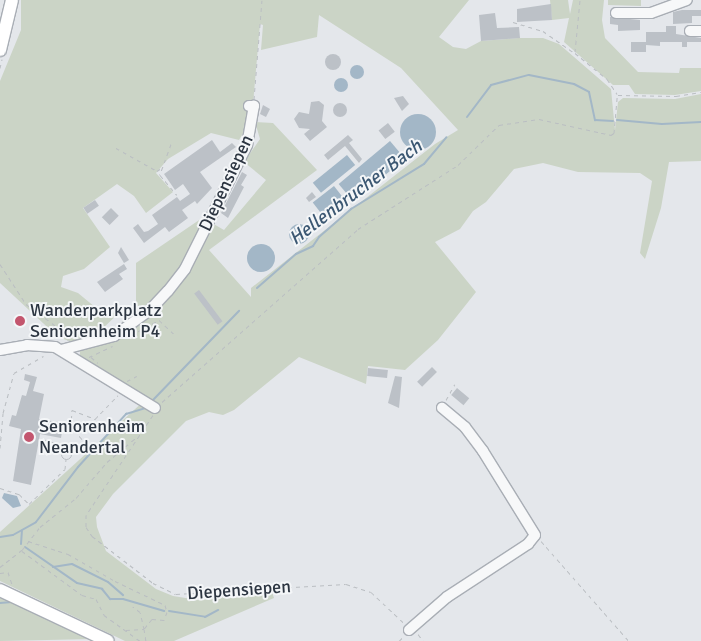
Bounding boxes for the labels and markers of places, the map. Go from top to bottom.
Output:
place label: Wanderparkplatz Seniorenheim P4 [30,300,161,342]
marker: Wanderparkplatz Seniorenheim P4 [14,315,26,327]
place label: Seniorenheim Neandertal [39,416,145,458]
marker: Seniorenheim Neandertal [23,431,35,443]

